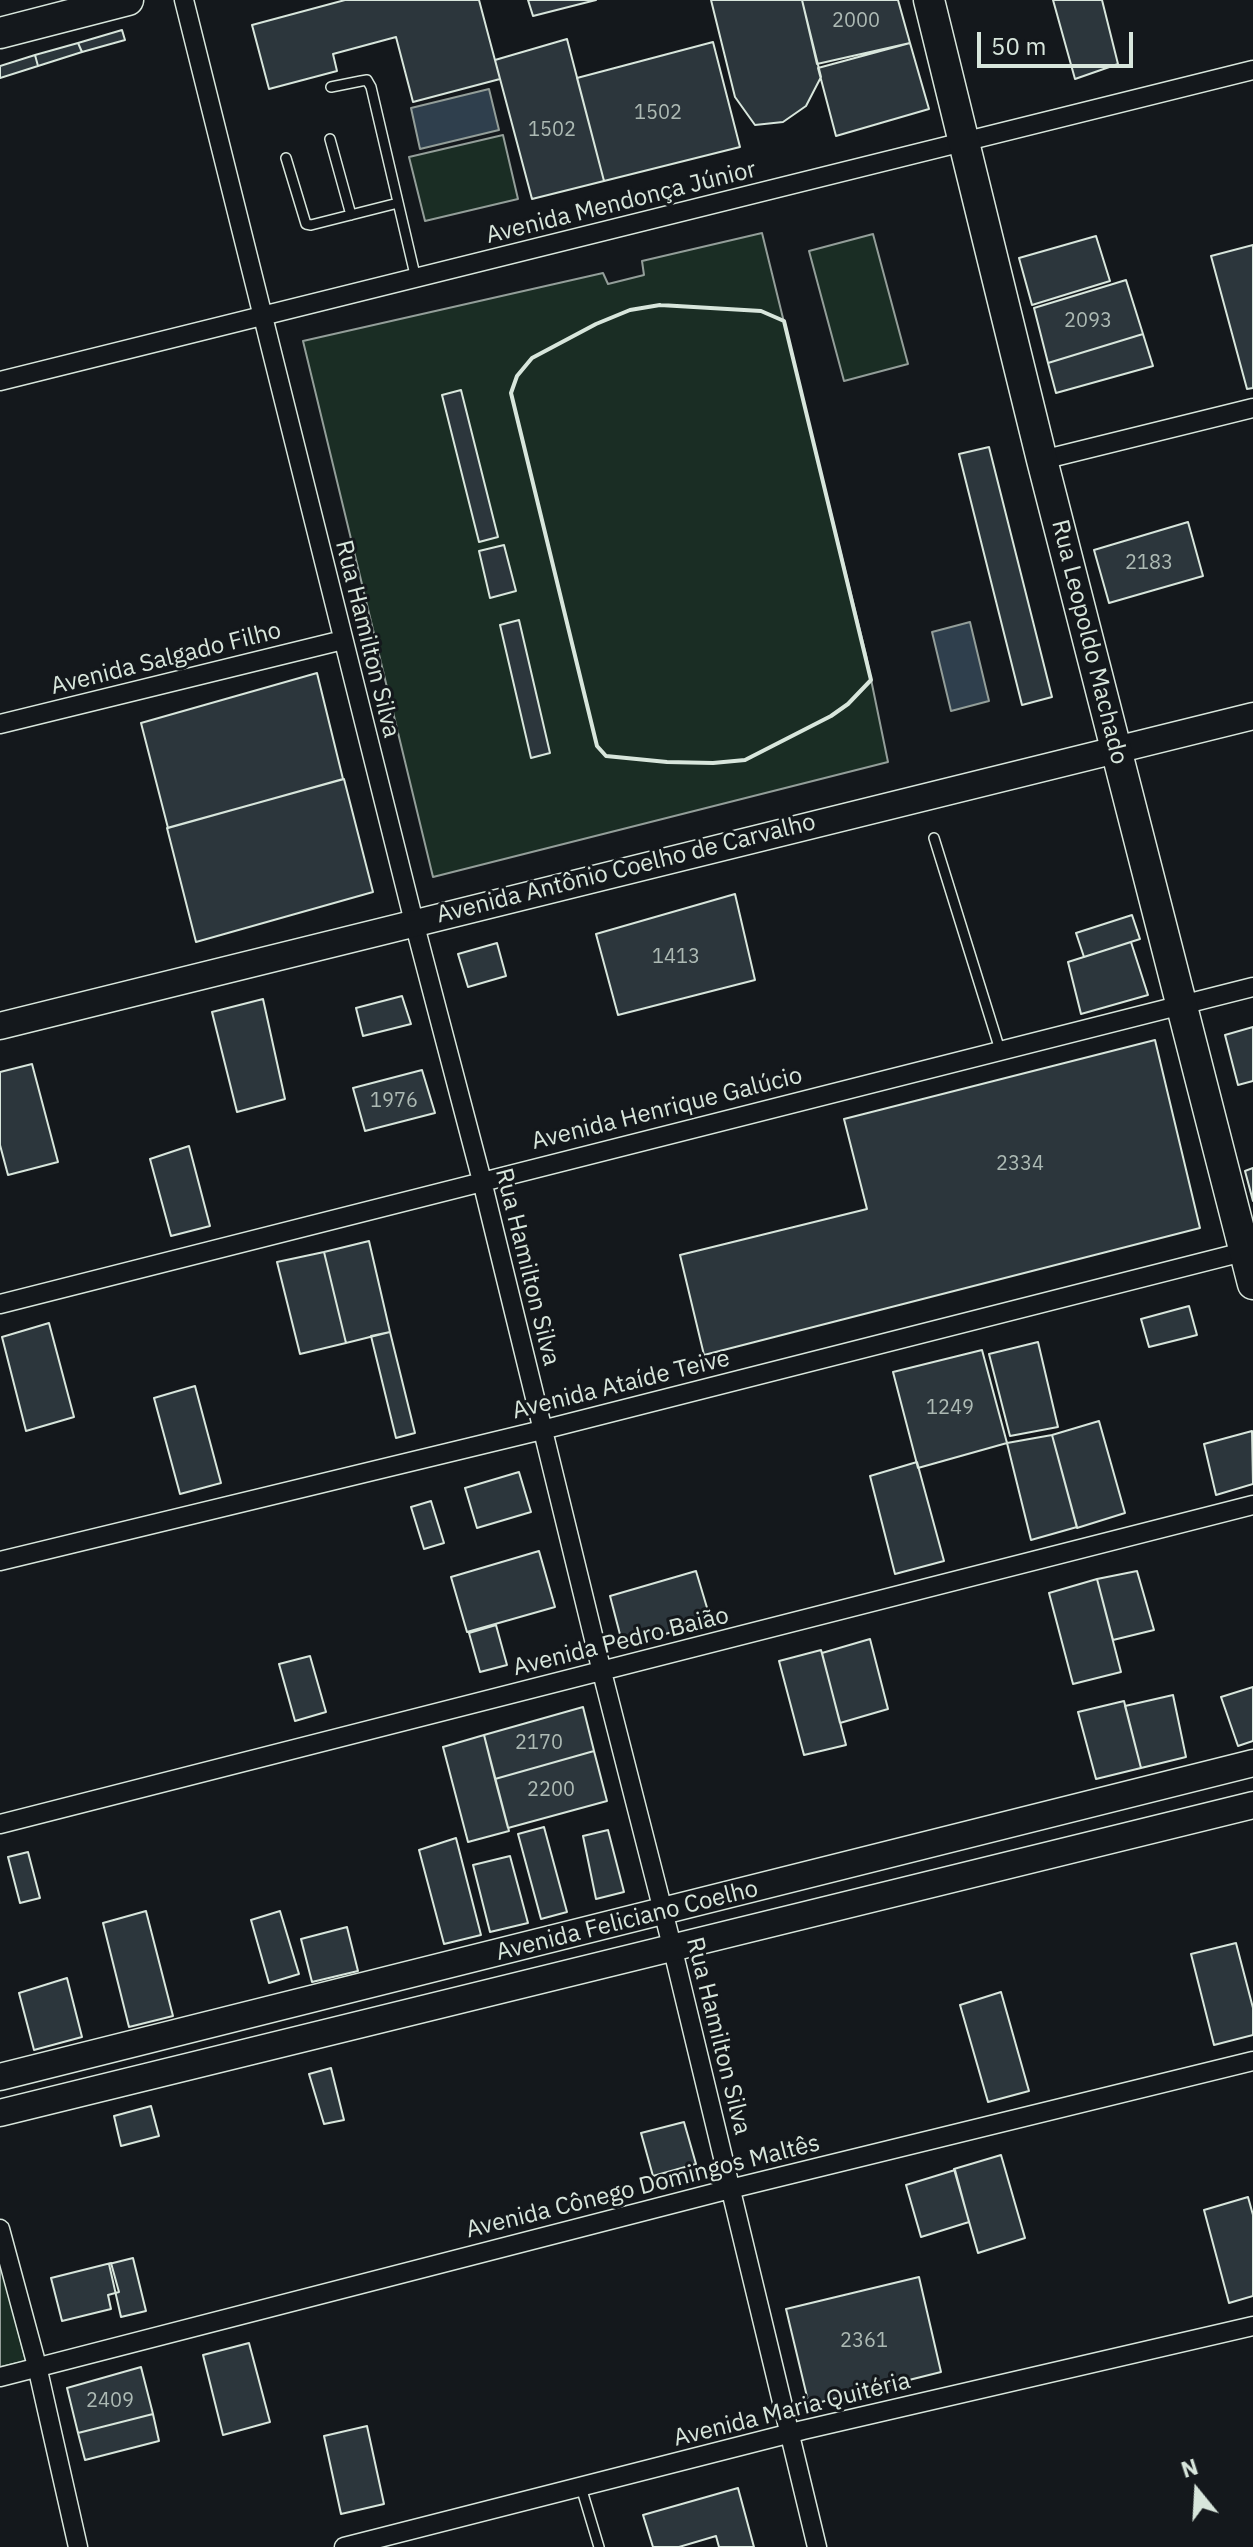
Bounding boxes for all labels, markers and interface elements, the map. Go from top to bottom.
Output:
house number: 2000 [832,9,880,33]
scale bar [981,16,1137,66]
text: 50 m [991,30,1046,62]
house number: 1502 [634,101,682,125]
house number: 1502 [528,118,576,142]
street label: Avenida Mendonça Júnior [483,155,759,251]
house number: 2093 [1064,309,1112,333]
street label: Rua Leopoldo Machado [1045,517,1133,767]
street label: Rua Hamilton Silva [329,537,405,741]
house number: 2183 [1125,551,1173,575]
street label: Avenida Salgado Filho [48,616,284,702]
street label: Avenida Antônio Coelho de Carvalho [434,808,818,930]
house number: 1413 [652,945,700,969]
street label: Avenida Henrique Galúcio [529,1061,805,1157]
house number: 1976 [370,1089,418,1113]
house number: 2334 [996,1152,1044,1176]
street label: Rua Hamilton Silva [489,1165,565,1369]
street label: Avenida Ataíde Teive [509,1344,733,1426]
house number: 1249 [926,1396,974,1420]
street label: Avenida Pedro Baião [510,1601,732,1683]
house number: 2170 [515,1731,563,1755]
house number: 2200 [527,1778,575,1802]
street label: Avenida Feliciano Coelho [493,1874,761,1968]
street label: Rua Hamilton Silva [680,1934,756,2138]
street label: Avenida Cônego Domingos Maltês [463,2129,823,2245]
house number: 2361 [840,2329,888,2353]
street label: Avenida Maria Quitéria [671,2367,913,2453]
house number: 2409 [86,2389,134,2413]
north arrow [1157,2451,1237,2531]
text: N [1177,2451,1201,2484]

